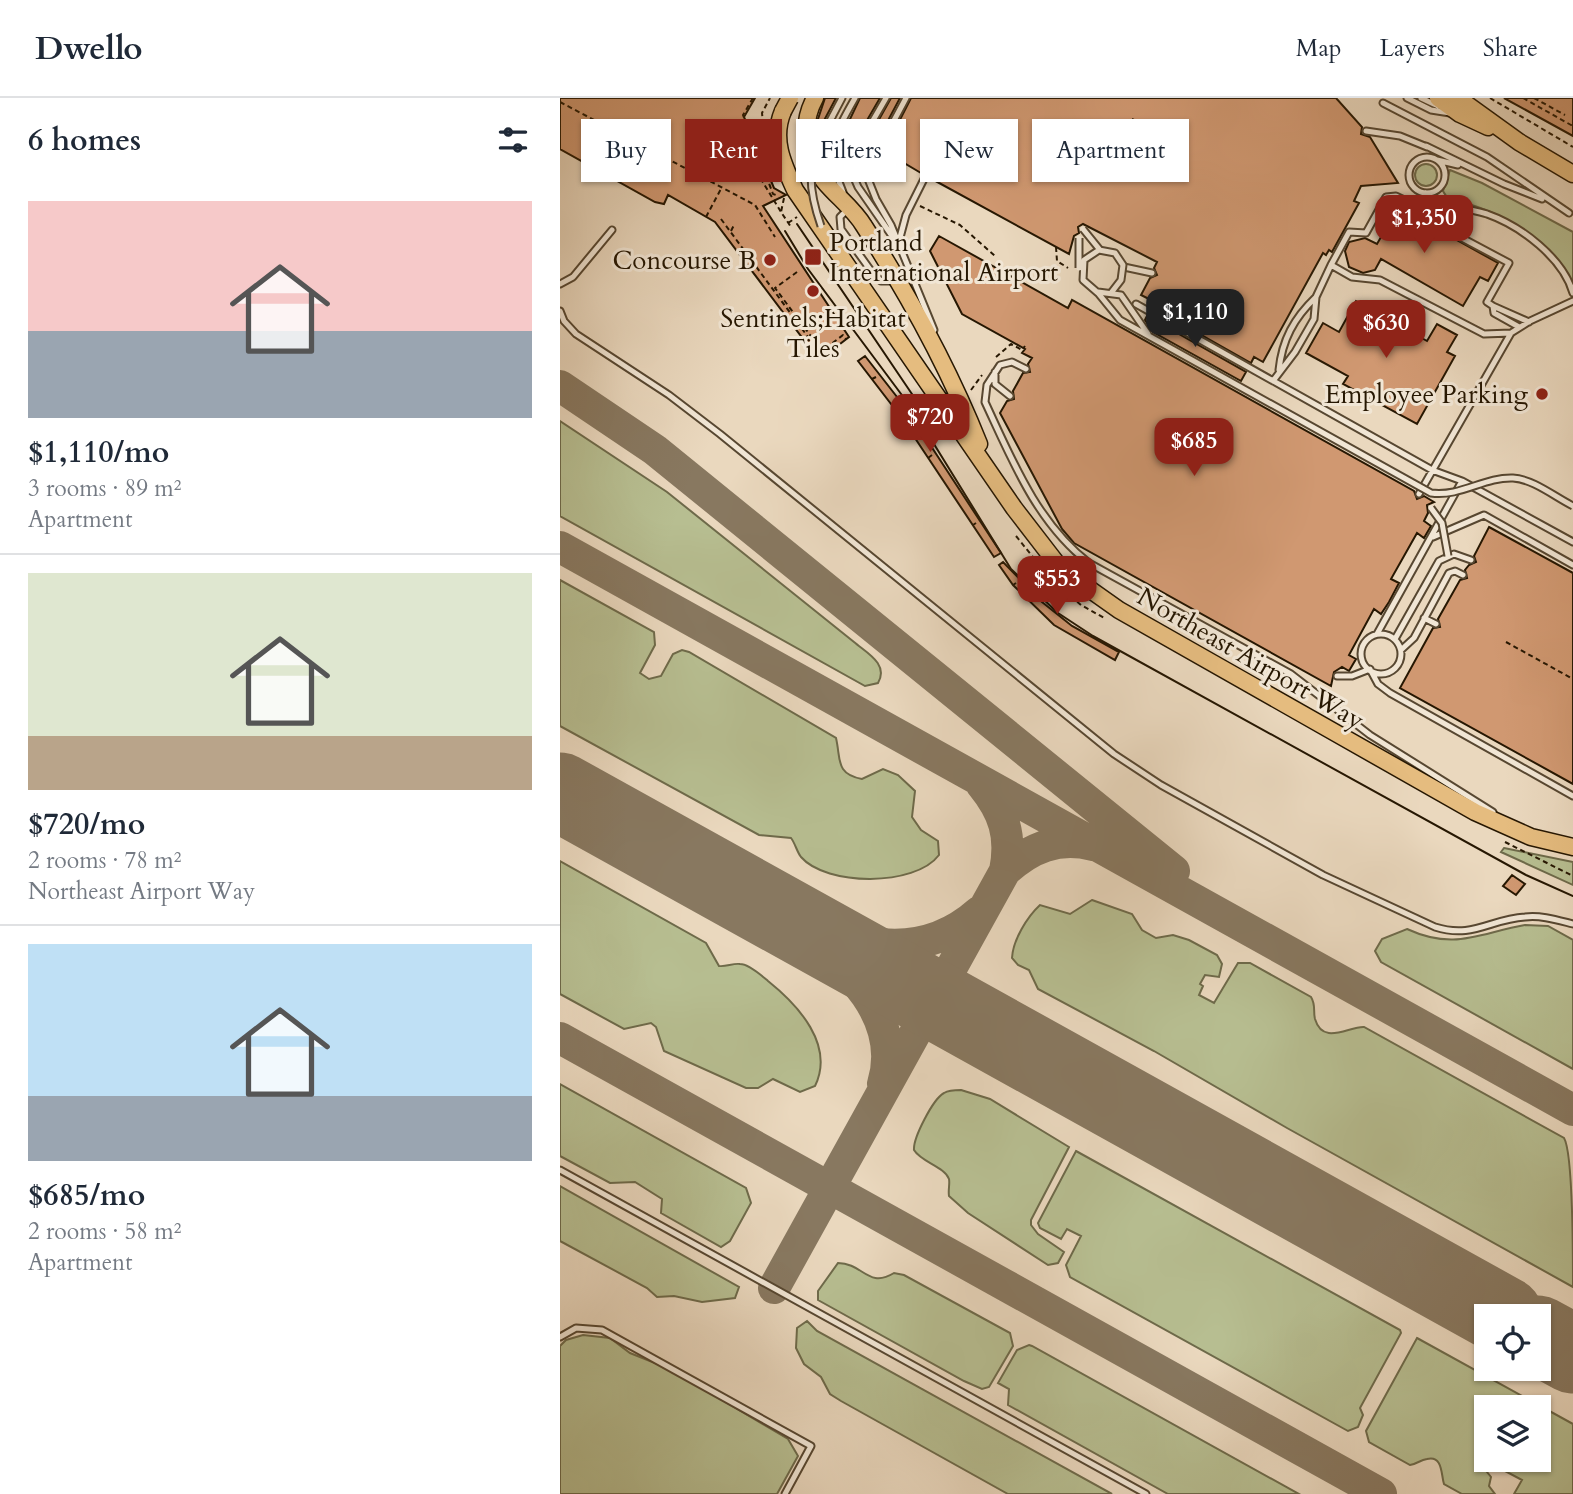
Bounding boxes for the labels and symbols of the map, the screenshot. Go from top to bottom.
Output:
pin: $1,350 [1367,195,1481,255]
place label: Portland International Airport [829,225,1058,290]
place label: Concourse B [612,243,756,278]
marker: Portland International Airport [803,247,823,267]
marker: Concourse B [762,252,778,268]
marker: Sentinels;Habitat Tiles [805,283,821,299]
pin: $1,110 [1138,289,1252,349]
pin: $630 [1345,300,1427,360]
place label: Sentinels;Habitat Tiles [720,301,906,366]
place label: Employee Parking [1324,377,1528,412]
marker: Employee Parking [1534,386,1550,402]
pin: $720 [889,394,971,454]
pin: $685 [1153,418,1235,478]
pin: $553 [1016,556,1098,616]
street label: Northeast Airport Way [1131,579,1371,738]

